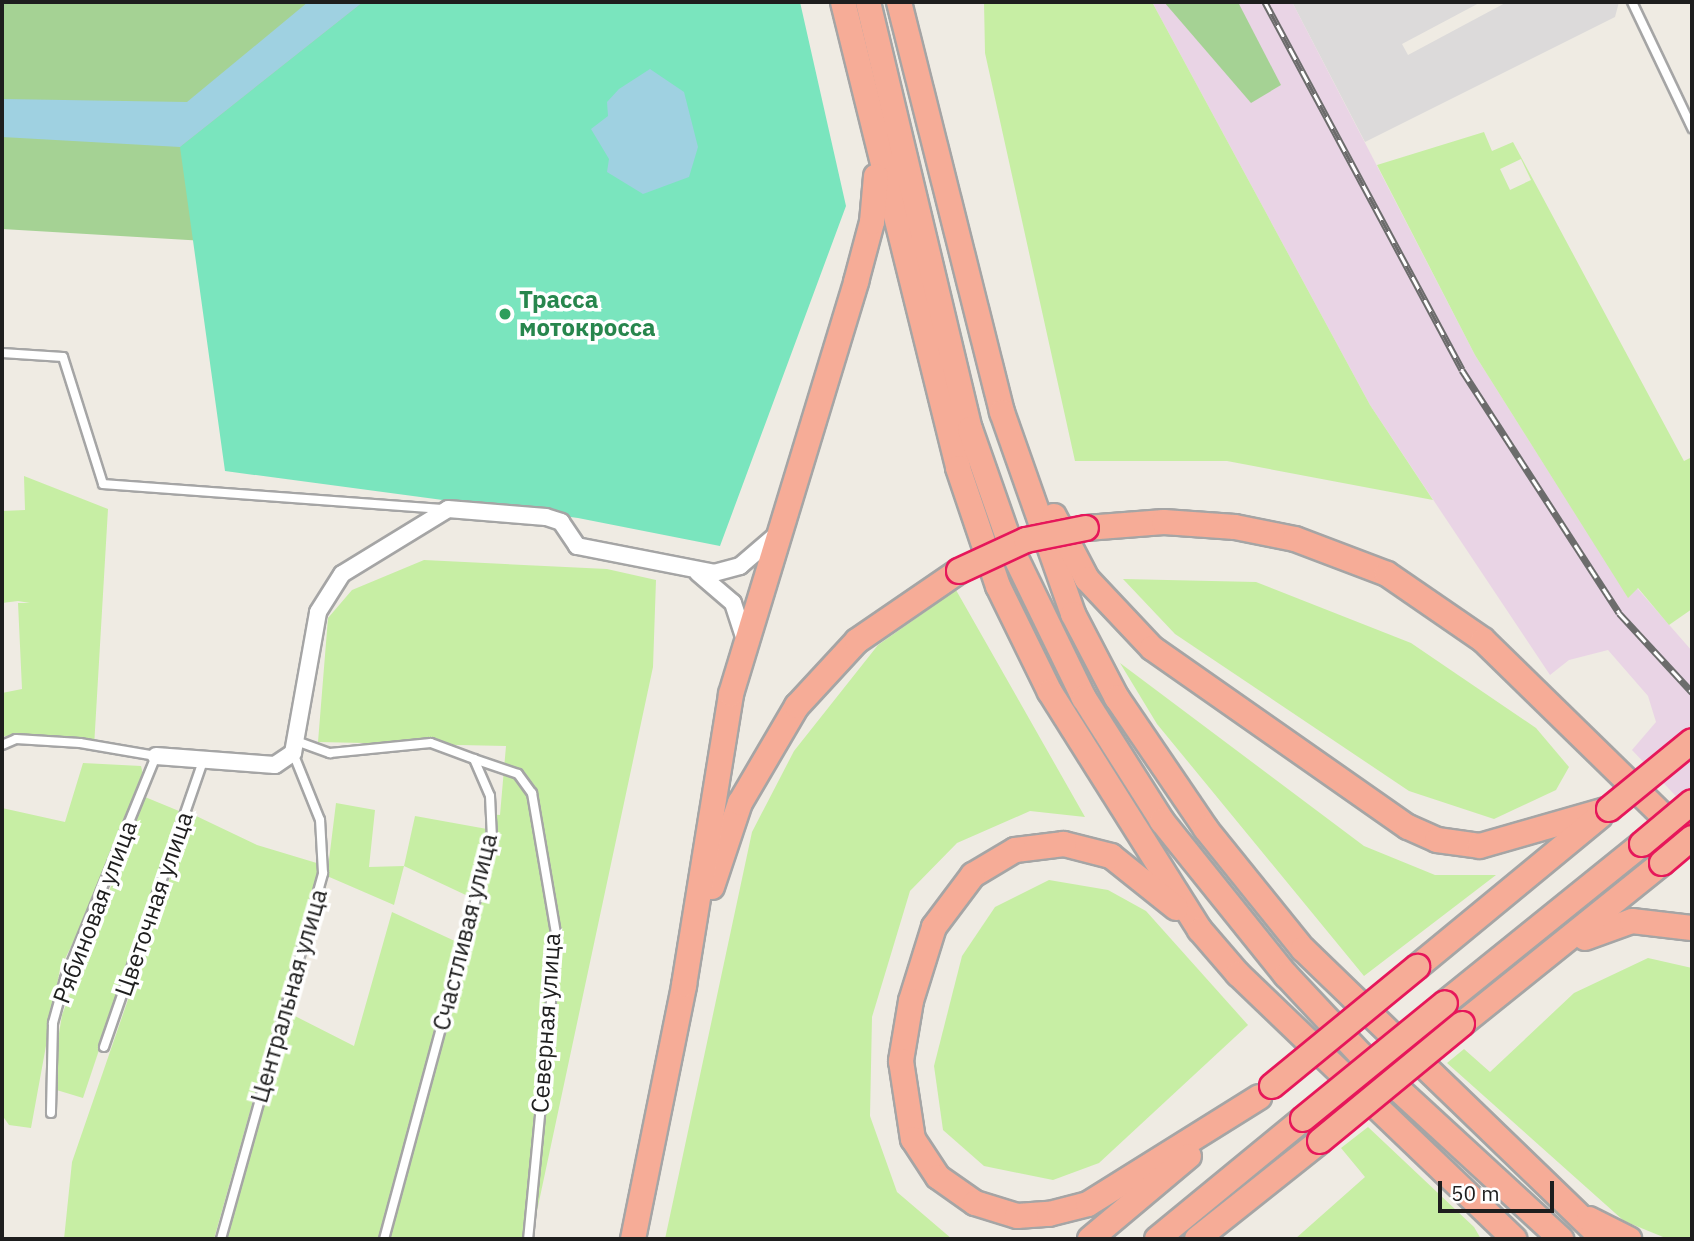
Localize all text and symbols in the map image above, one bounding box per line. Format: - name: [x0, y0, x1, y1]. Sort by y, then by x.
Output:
- place label: Трасса мотокросса: [519, 286, 656, 342]
- marker: Трасса мотокросса: [497, 306, 513, 322]
- street label: Цветочная улица: [109, 808, 199, 1000]
- street label: Рябиновая улица: [47, 817, 143, 1007]
- street label: Счастливая улица: [427, 830, 503, 1034]
- street label: Центральная улица: [245, 886, 333, 1106]
- street label: Северная улица: [525, 932, 567, 1114]
- scale bar: [1442, 1168, 1558, 1212]
- text: 50 m: [1451, 1179, 1500, 1207]

